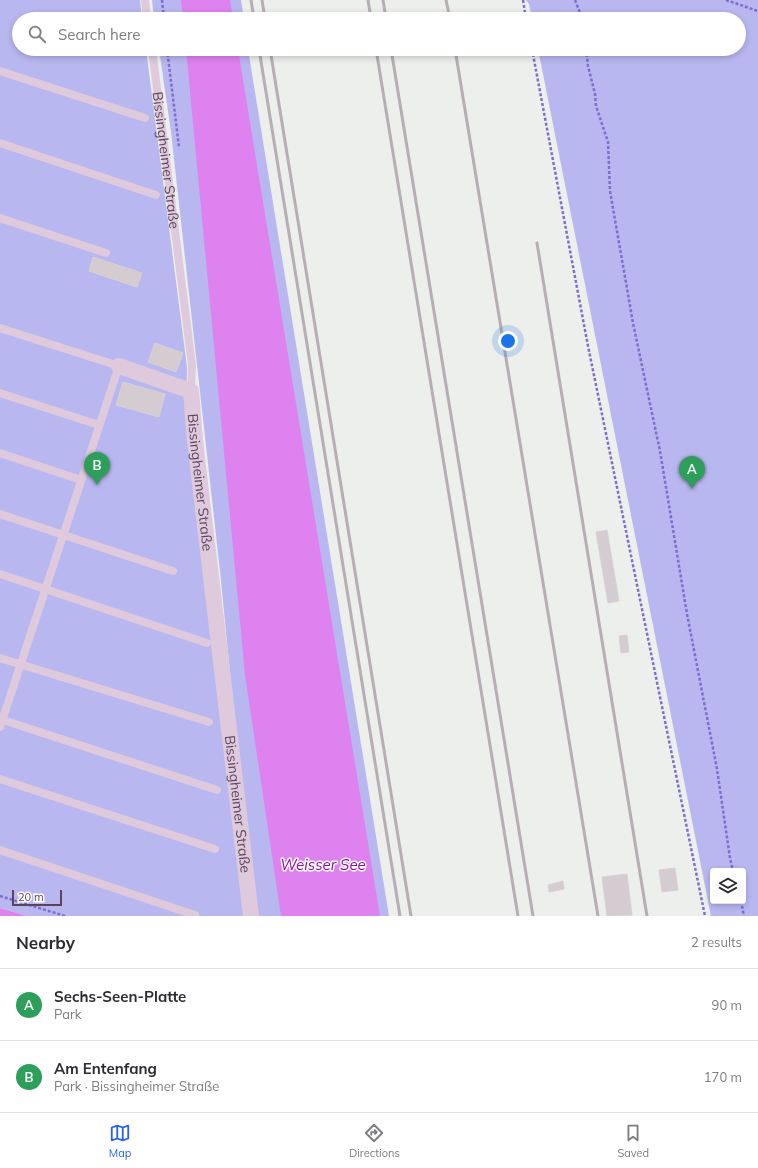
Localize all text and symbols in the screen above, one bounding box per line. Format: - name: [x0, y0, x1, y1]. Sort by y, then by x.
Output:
- search box: [12, 12, 746, 56]
- icon: search: [26, 23, 48, 45]
- text: Search here: [58, 25, 140, 44]
- street label: Bissingheimer Straße: [148, 90, 184, 230]
- your location: [498, 331, 518, 351]
- street label: Bissingheimer Straße: [184, 413, 217, 552]
- pin: B: [84, 452, 110, 485]
- pin: A: [679, 456, 705, 489]
- street label: Bissingheimer Straße: [221, 734, 255, 874]
- water label: Weisser See: [280, 855, 366, 874]
- map controls: [710, 868, 746, 904]
- button: layers: [710, 868, 746, 904]
- scale bar: [12, 888, 62, 907]
- text: 20 m: [18, 890, 44, 904]
- text: Nearby: [16, 932, 75, 953]
- text: 2 results: [691, 934, 742, 950]
- text: Sechs-Seen-Platte: [54, 987, 186, 1006]
- text: A: [24, 997, 34, 1013]
- text: 90 m: [712, 997, 742, 1013]
- text: Park: [54, 1006, 81, 1022]
- text: Am Entenfang: [54, 1059, 157, 1078]
- text: B: [25, 1069, 33, 1085]
- text: 170 m: [704, 1069, 742, 1085]
- text: Park · Bissingheimer Straße: [54, 1078, 219, 1094]
- tab: Map: [109, 1122, 131, 1160]
- tab: Directions: [349, 1122, 400, 1160]
- tab: Saved: [617, 1122, 649, 1160]

